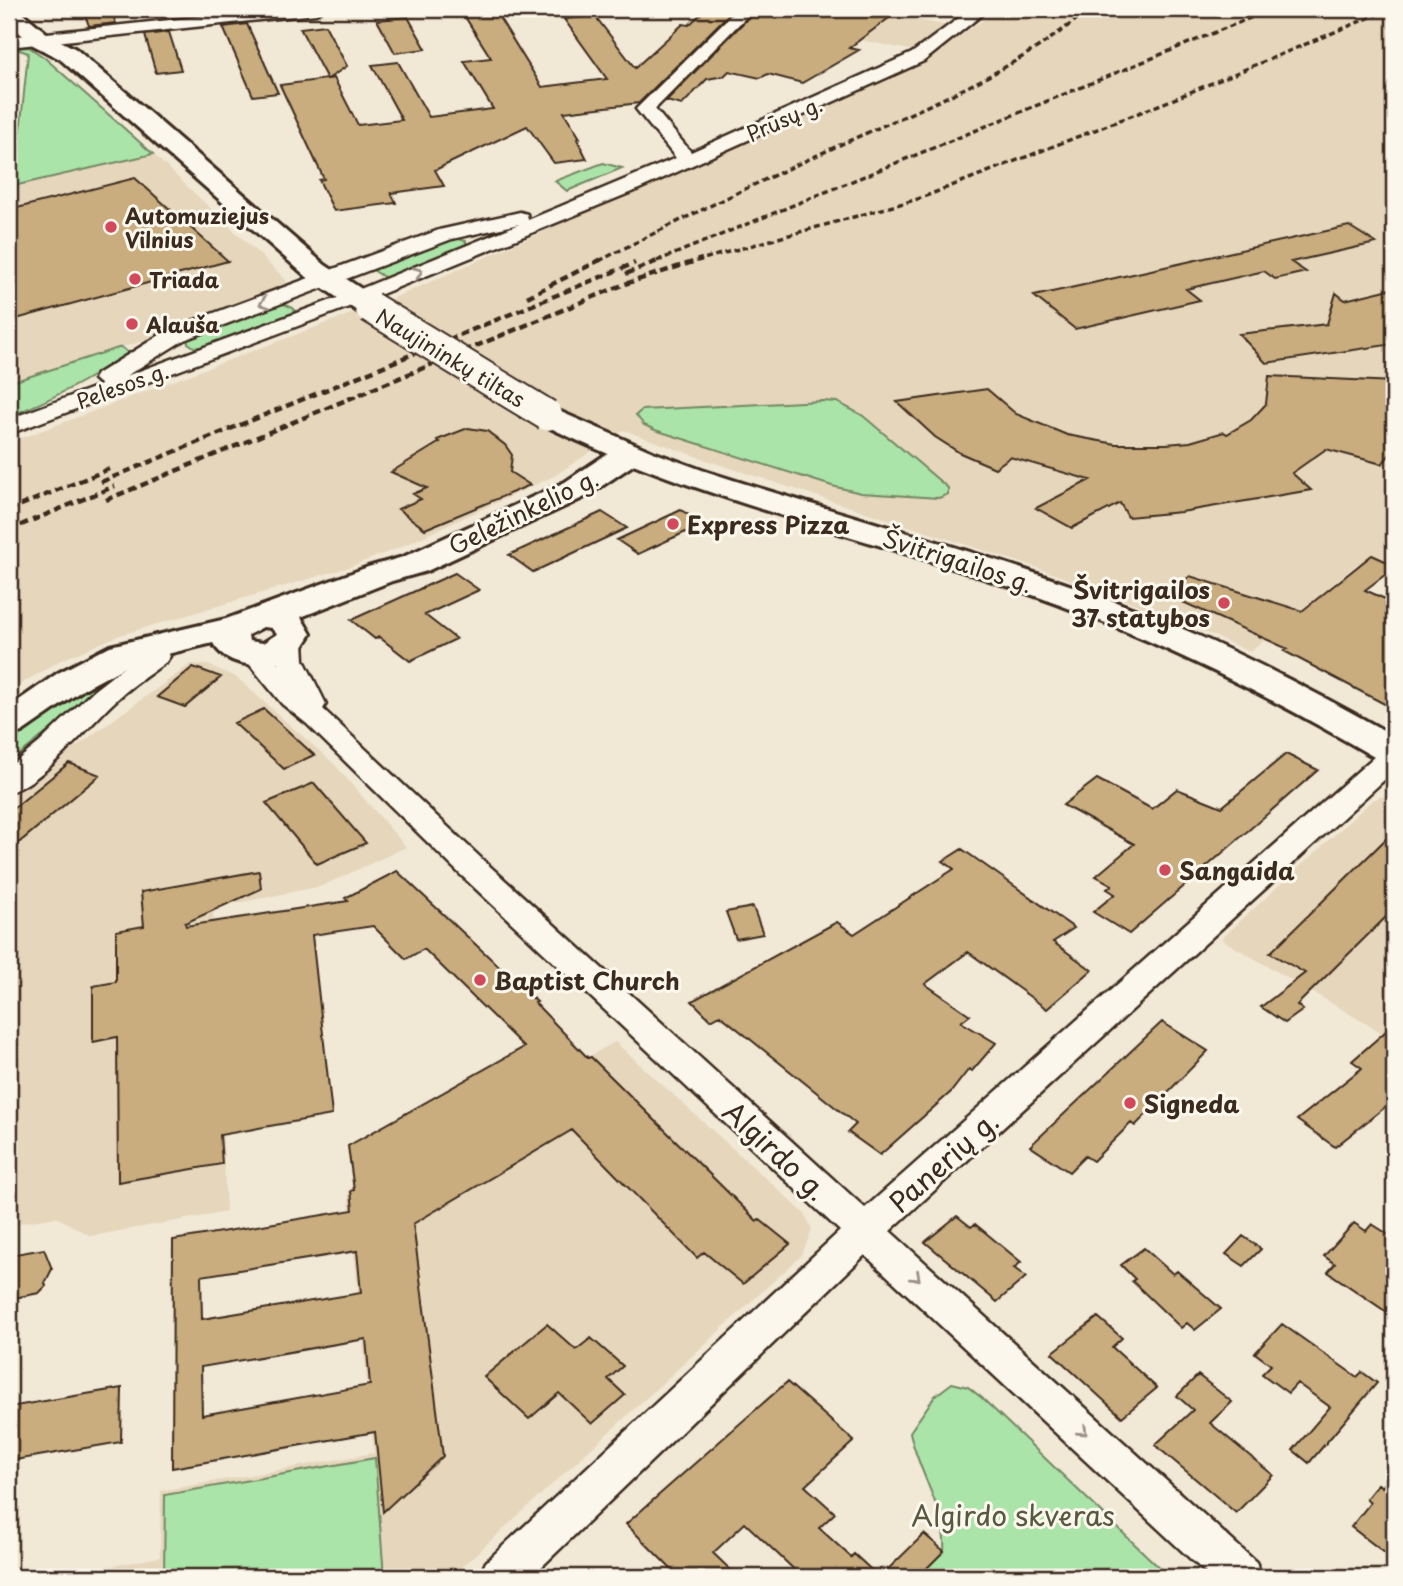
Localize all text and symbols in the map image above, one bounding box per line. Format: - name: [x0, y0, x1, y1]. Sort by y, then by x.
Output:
- street label: Prūsų g.: [741, 87, 827, 149]
- place label: Automuziejus Vilnius: [125, 199, 269, 255]
- marker: Automuziejus Vilnius: [103, 219, 119, 235]
- place label: Triada: [149, 263, 220, 295]
- one-way arrow: [412, 267, 424, 281]
- marker: Triada: [127, 271, 143, 287]
- one-way arrow: [258, 295, 270, 309]
- street label: Naujininkų tiltas: [370, 300, 532, 414]
- place label: Alauša: [145, 308, 220, 340]
- marker: Alauša: [124, 316, 140, 332]
- street label: Pelesos g.: [71, 354, 173, 416]
- street label: Geležinkelio g.: [442, 459, 604, 563]
- place label: Express Pizza: [687, 506, 850, 542]
- marker: Express Pizza: [665, 516, 681, 532]
- street label: Švitrigailos g.: [878, 519, 1038, 601]
- place label: Švitrigailos 37 statybos: [1071, 571, 1210, 635]
- marker: Švitrigailos 37 statybos: [1216, 595, 1232, 611]
- place label: Sangaida: [1179, 852, 1295, 888]
- marker: Sangaida: [1157, 862, 1173, 878]
- place label: Baptist Church: [494, 962, 680, 998]
- marker: Baptist Church: [472, 972, 488, 988]
- place label: Signeda: [1144, 1085, 1240, 1121]
- street label: Algirdo g.: [714, 1090, 838, 1210]
- marker: Signeda: [1122, 1095, 1138, 1111]
- street label: Panerių g.: [878, 1100, 1008, 1222]
- one-way arrow: [908, 1269, 921, 1281]
- one-way arrow: [1075, 1423, 1088, 1435]
- park label: Algirdo skveras: [911, 1493, 1115, 1536]

